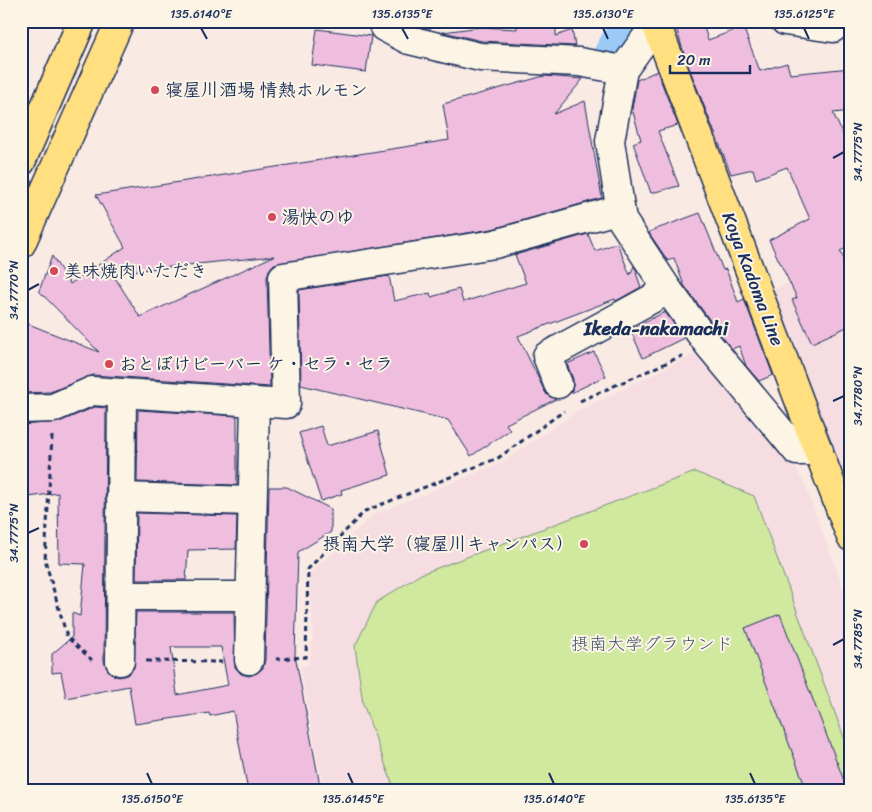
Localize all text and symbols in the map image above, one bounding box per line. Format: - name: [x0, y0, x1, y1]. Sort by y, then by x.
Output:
- text: 135.6140°E: [170, 3, 233, 25]
- text: 135.6135°E: [372, 3, 434, 25]
- text: 135.6130°E: [573, 3, 635, 25]
- text: 135.6125°E: [774, 3, 836, 25]
- scale bar: [670, 42, 750, 74]
- text: 20 m: [677, 47, 711, 73]
- place label: 寝屋川酒場 情熱ホルモン: [165, 74, 368, 106]
- marker: 寝屋川酒場 情熱ホルモン: [149, 84, 161, 96]
- text: 34.7775°N: [847, 122, 869, 182]
- place label: 湯快のゆ: [282, 201, 354, 233]
- street label: Koya Kadoma Line: [713, 207, 793, 351]
- marker: 湯快のゆ: [266, 211, 278, 223]
- place label: 美味焼肉いただき: [64, 255, 208, 287]
- text: 34.7770°N: [3, 260, 25, 320]
- marker: 美味焼肉いただき: [48, 265, 60, 277]
- district label: Ikeda-nakamachi: [583, 312, 729, 345]
- place label: おとぼけビーバー ケ・セラ・セラ: [119, 348, 393, 380]
- marker: おとぼけビーバー ケ・セラ・セラ: [103, 358, 115, 370]
- text: 34.7780°N: [847, 365, 869, 426]
- text: 34.7775°N: [3, 503, 25, 563]
- place label: 摂南大学（寝屋川キャンパス）: [323, 528, 574, 560]
- marker: 摂南大学（寝屋川キャンパス）: [578, 538, 590, 550]
- text: 34.7785°N: [847, 609, 869, 669]
- park label: 摂南大学グラウンド: [571, 628, 733, 660]
- text: 135.6150°E: [121, 788, 184, 810]
- text: 135.6145°E: [322, 788, 385, 810]
- text: 135.6140°E: [523, 788, 586, 810]
- text: 135.6135°E: [725, 788, 787, 810]

